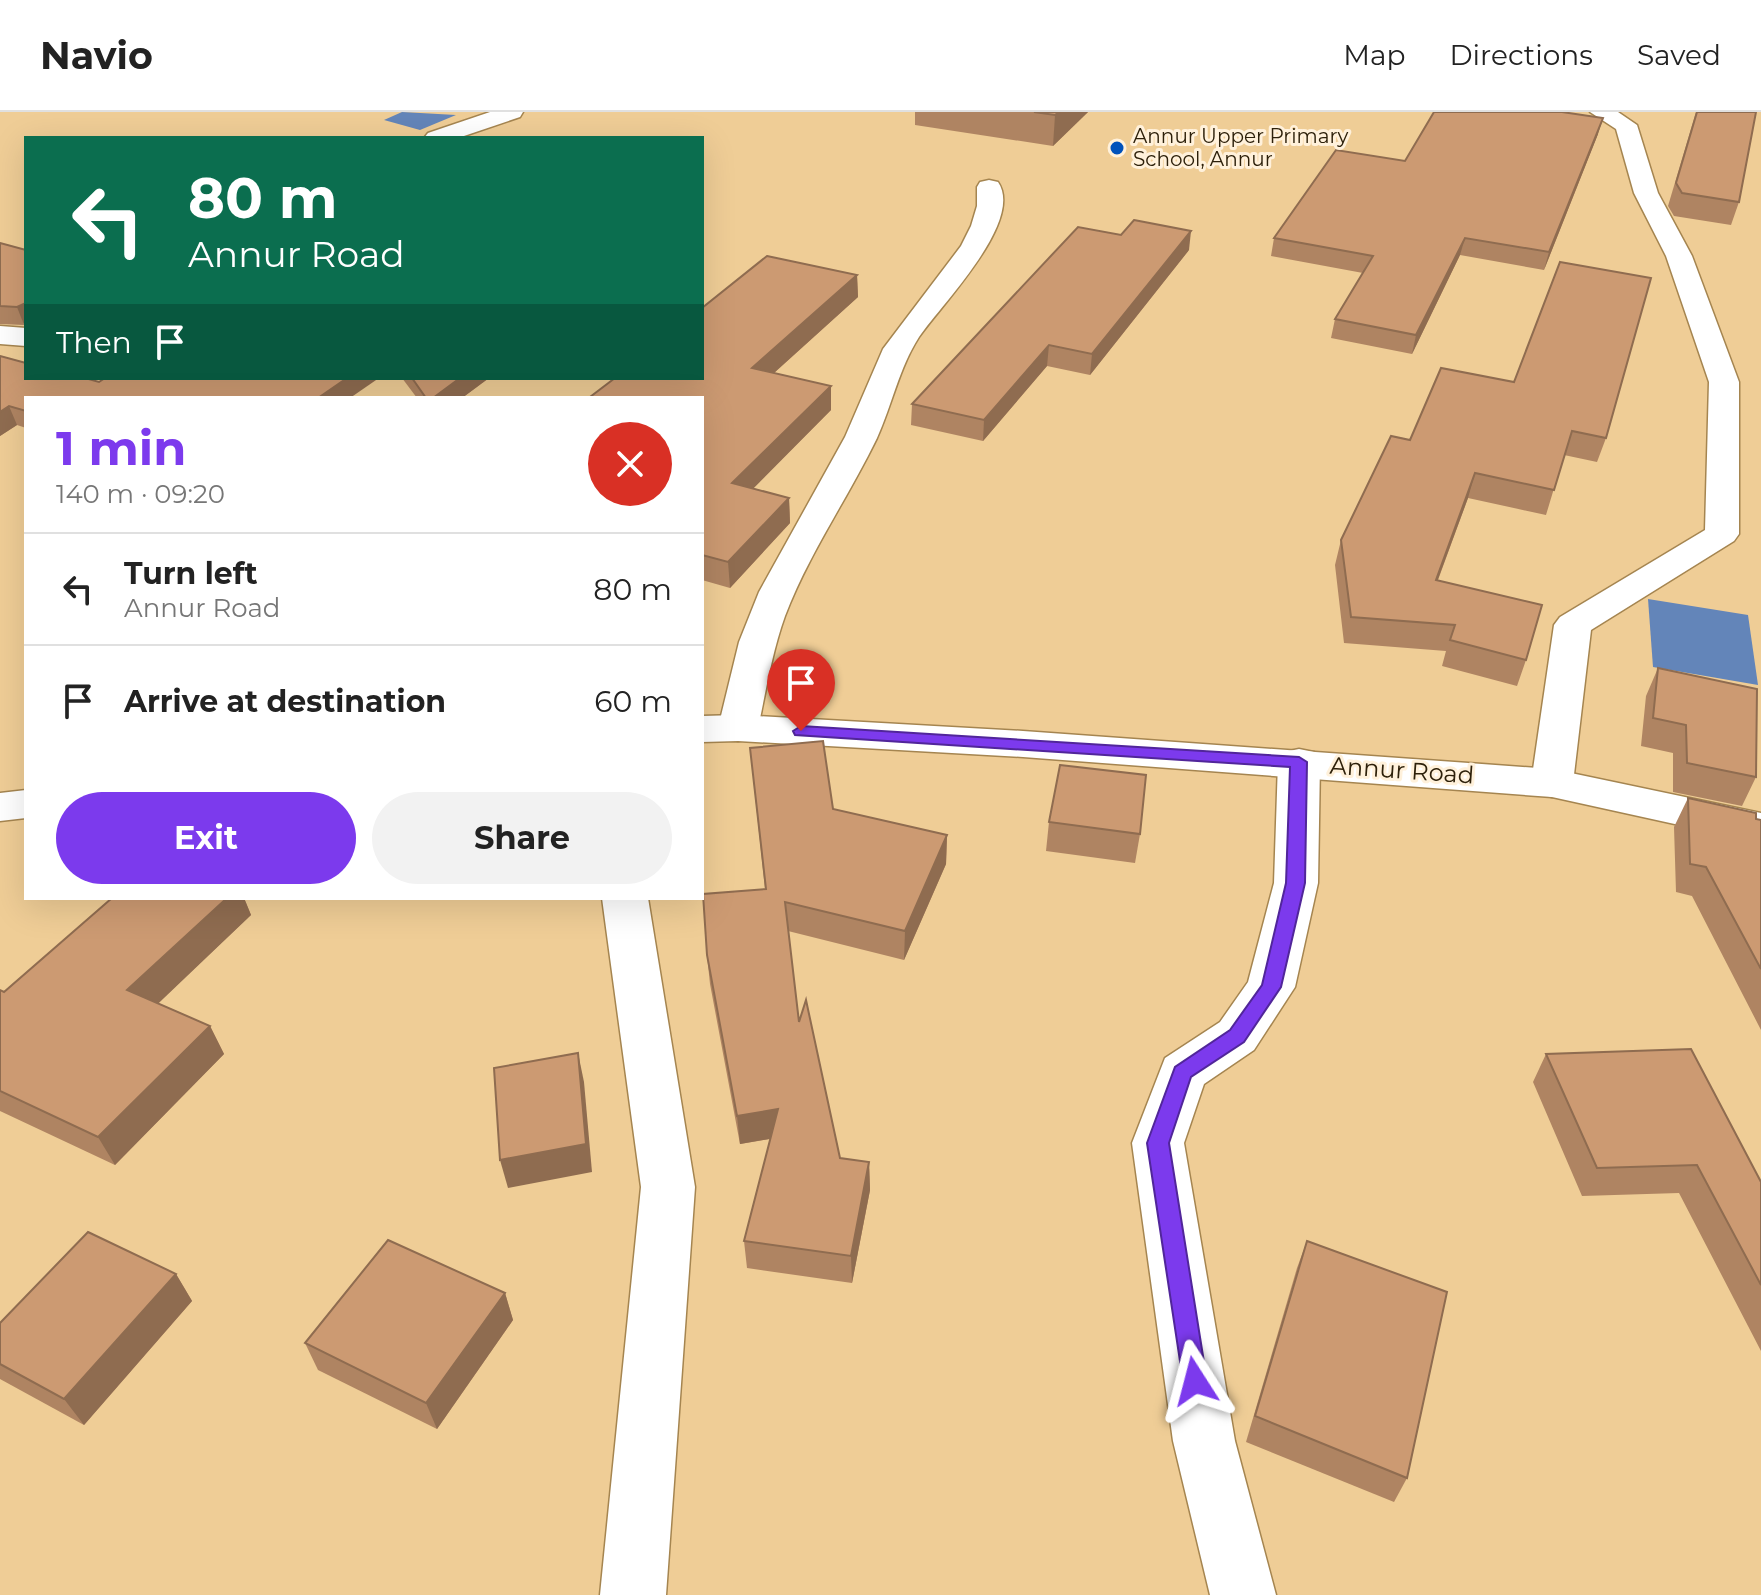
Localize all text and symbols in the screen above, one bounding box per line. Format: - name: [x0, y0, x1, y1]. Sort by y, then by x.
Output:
- text: Navio: [40, 32, 153, 79]
- text: Map: [1343, 38, 1405, 72]
- text: Directions: [1449, 38, 1593, 72]
- text: Saved: [1637, 38, 1721, 72]
- place label: Annur Upper Primary School, Annur: [1133, 124, 1348, 171]
- marker: Annur Upper Primary School, Annur: [1108, 139, 1126, 157]
- text: 80 m: [188, 164, 338, 232]
- icon: left: [56, 168, 160, 272]
- text: Annur Road: [188, 232, 405, 276]
- icon: arrive: [148, 320, 192, 364]
- text: Then: [56, 324, 132, 361]
- text: 1 min: [56, 419, 186, 477]
- button: close: [588, 422, 672, 506]
- text: 140 m · 09:20: [56, 478, 225, 510]
- text: Turn left: [124, 555, 257, 592]
- icon: left: [56, 567, 100, 611]
- text: 80 m: [593, 571, 672, 608]
- text: Annur Road: [124, 592, 280, 624]
- pin: [767, 649, 835, 731]
- icon: arrive: [779, 661, 823, 705]
- icon: arrive: [56, 679, 100, 723]
- text: Arrive at destination: [124, 683, 446, 720]
- text: 60 m: [594, 683, 672, 720]
- street label: Annur Road: [1329, 750, 1475, 790]
- button: Exit: [56, 792, 356, 884]
- button: Share: [372, 792, 672, 884]
- position arrow: [1153, 1339, 1237, 1423]

